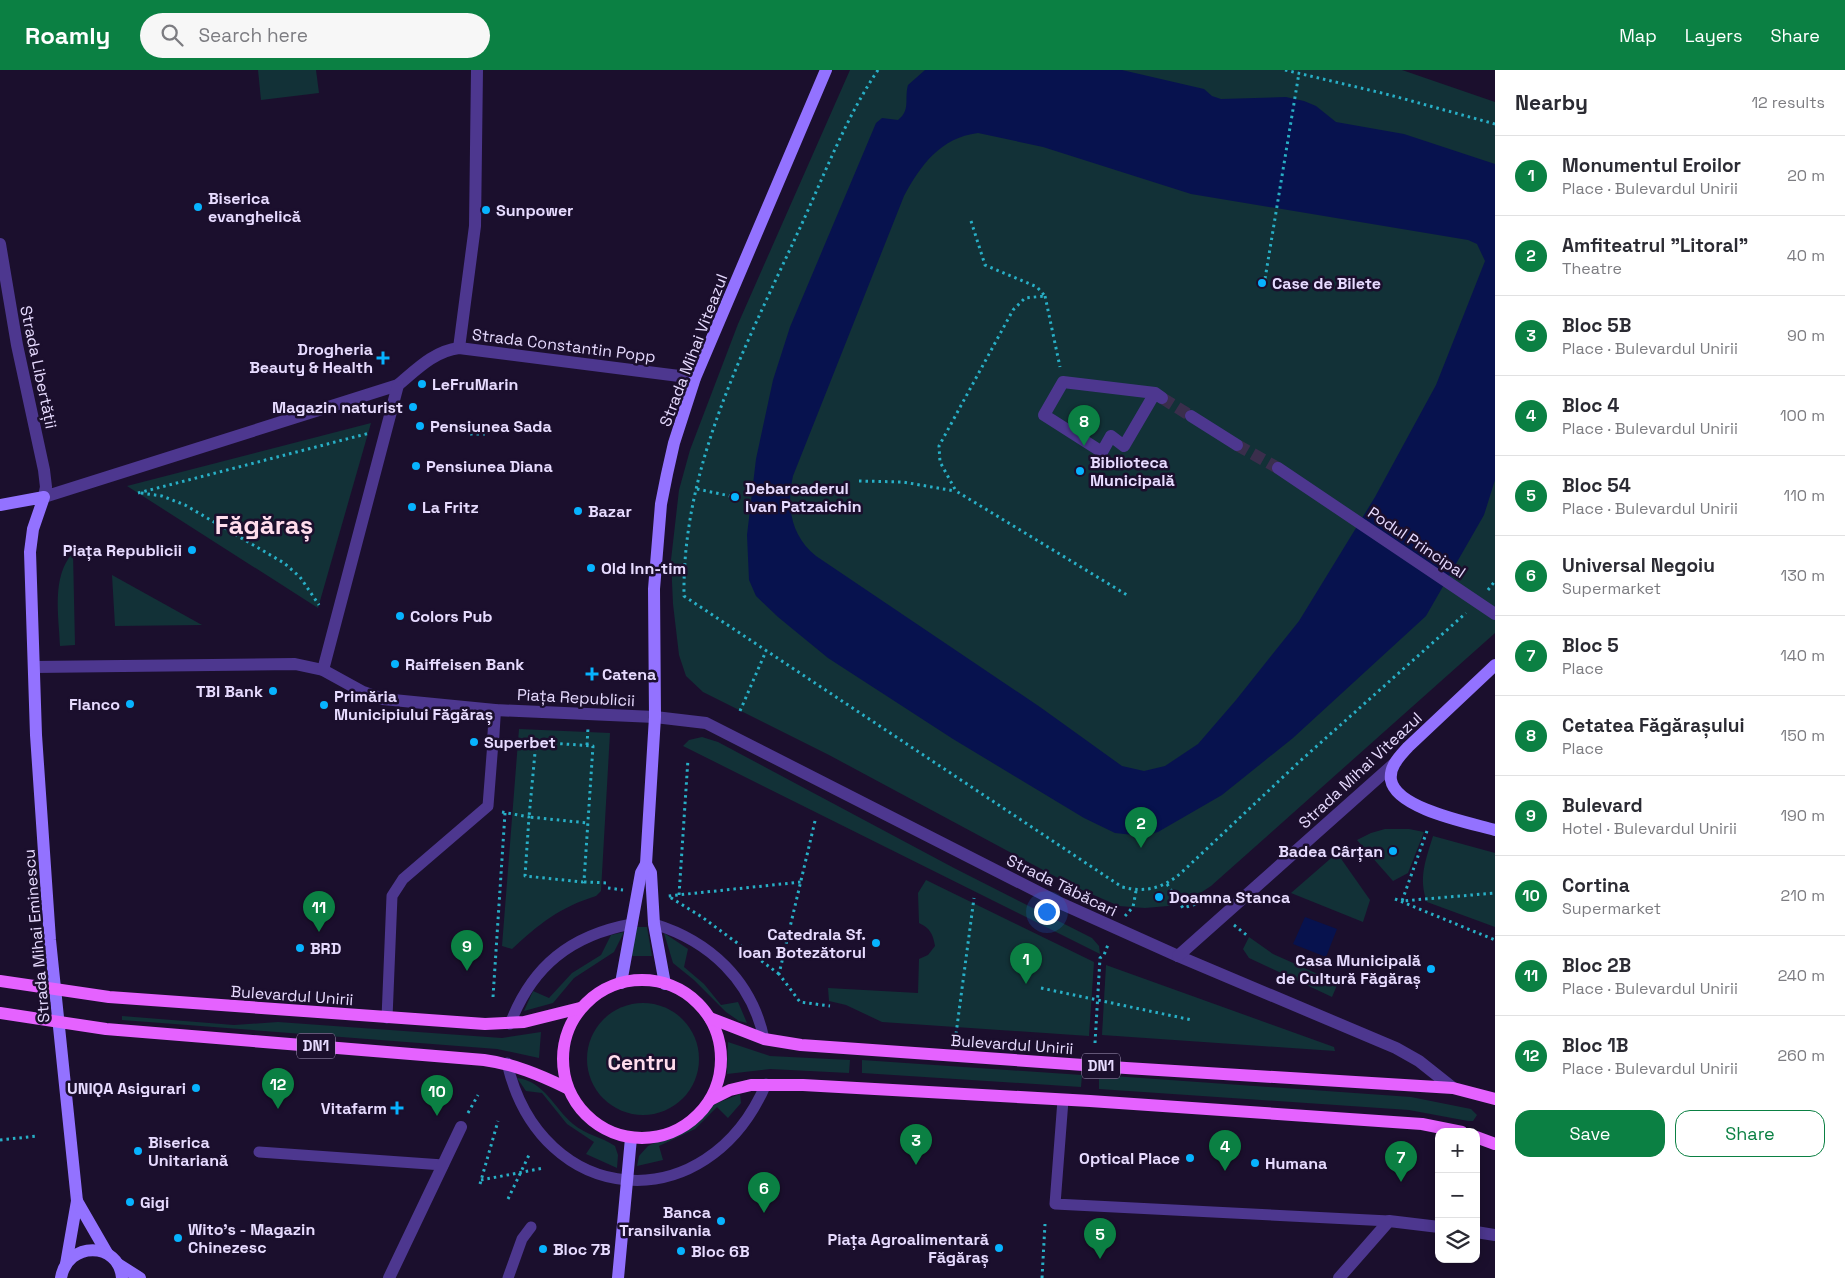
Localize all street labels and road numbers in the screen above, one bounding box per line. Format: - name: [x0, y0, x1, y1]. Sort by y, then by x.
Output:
- street label: Strada Mihai Viteazul: [655, 271, 732, 429]
- street label: Strada Libertății: [15, 304, 62, 431]
- street label: Strada Constantin Popp: [471, 324, 657, 367]
- street label: Podul Principal: [1364, 502, 1470, 583]
- street label: Piața Republicii: [516, 684, 635, 711]
- street label: Strada Mihai Viteazul: [1294, 708, 1427, 833]
- street label: Strada Mihai Eminescu: [18, 848, 55, 1024]
- street label: Strada Tăbăcari: [1003, 850, 1120, 921]
- street label: Bulevardul Unirii: [230, 981, 354, 1010]
- street label: Bulevardul Unirii: [950, 1030, 1074, 1059]
- road number: DN1: [297, 1034, 335, 1058]
- road number: DN1: [1082, 1054, 1120, 1078]

